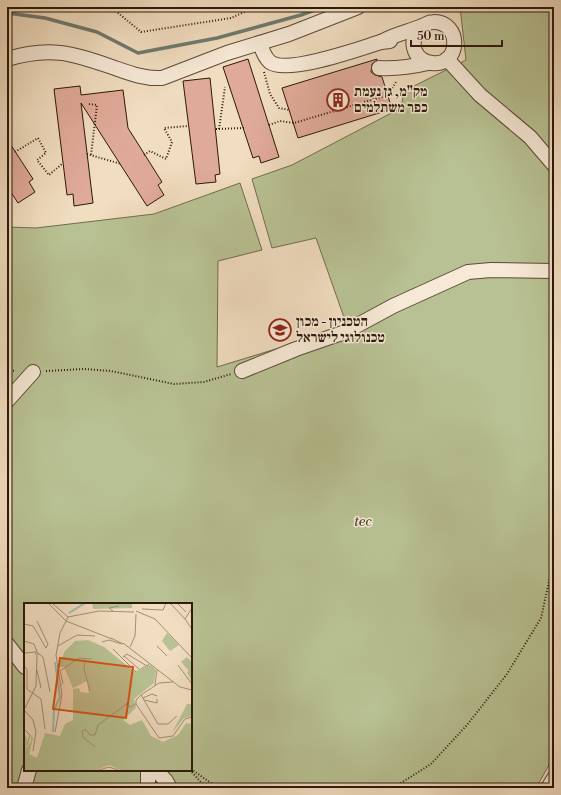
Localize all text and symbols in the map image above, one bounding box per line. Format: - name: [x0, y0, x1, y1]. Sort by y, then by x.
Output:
- scale bar: [411, 22, 502, 48]
- text: 50 m: [417, 29, 445, 44]
- place label: מק"מ, גן נעמת כפר משתלמים: [354, 83, 428, 117]
- building icon: מק"מ, גן נעמת כפר משתלמים: [325, 87, 351, 113]
- place label: הטכניון - מכון טכנולוגי לישראל: [296, 313, 385, 347]
- school or university icon: הטכניון - מכון טכנולוגי לישראל: [267, 317, 293, 343]
- park label: tec: [354, 513, 372, 531]
- inset map: [24, 603, 192, 771]

